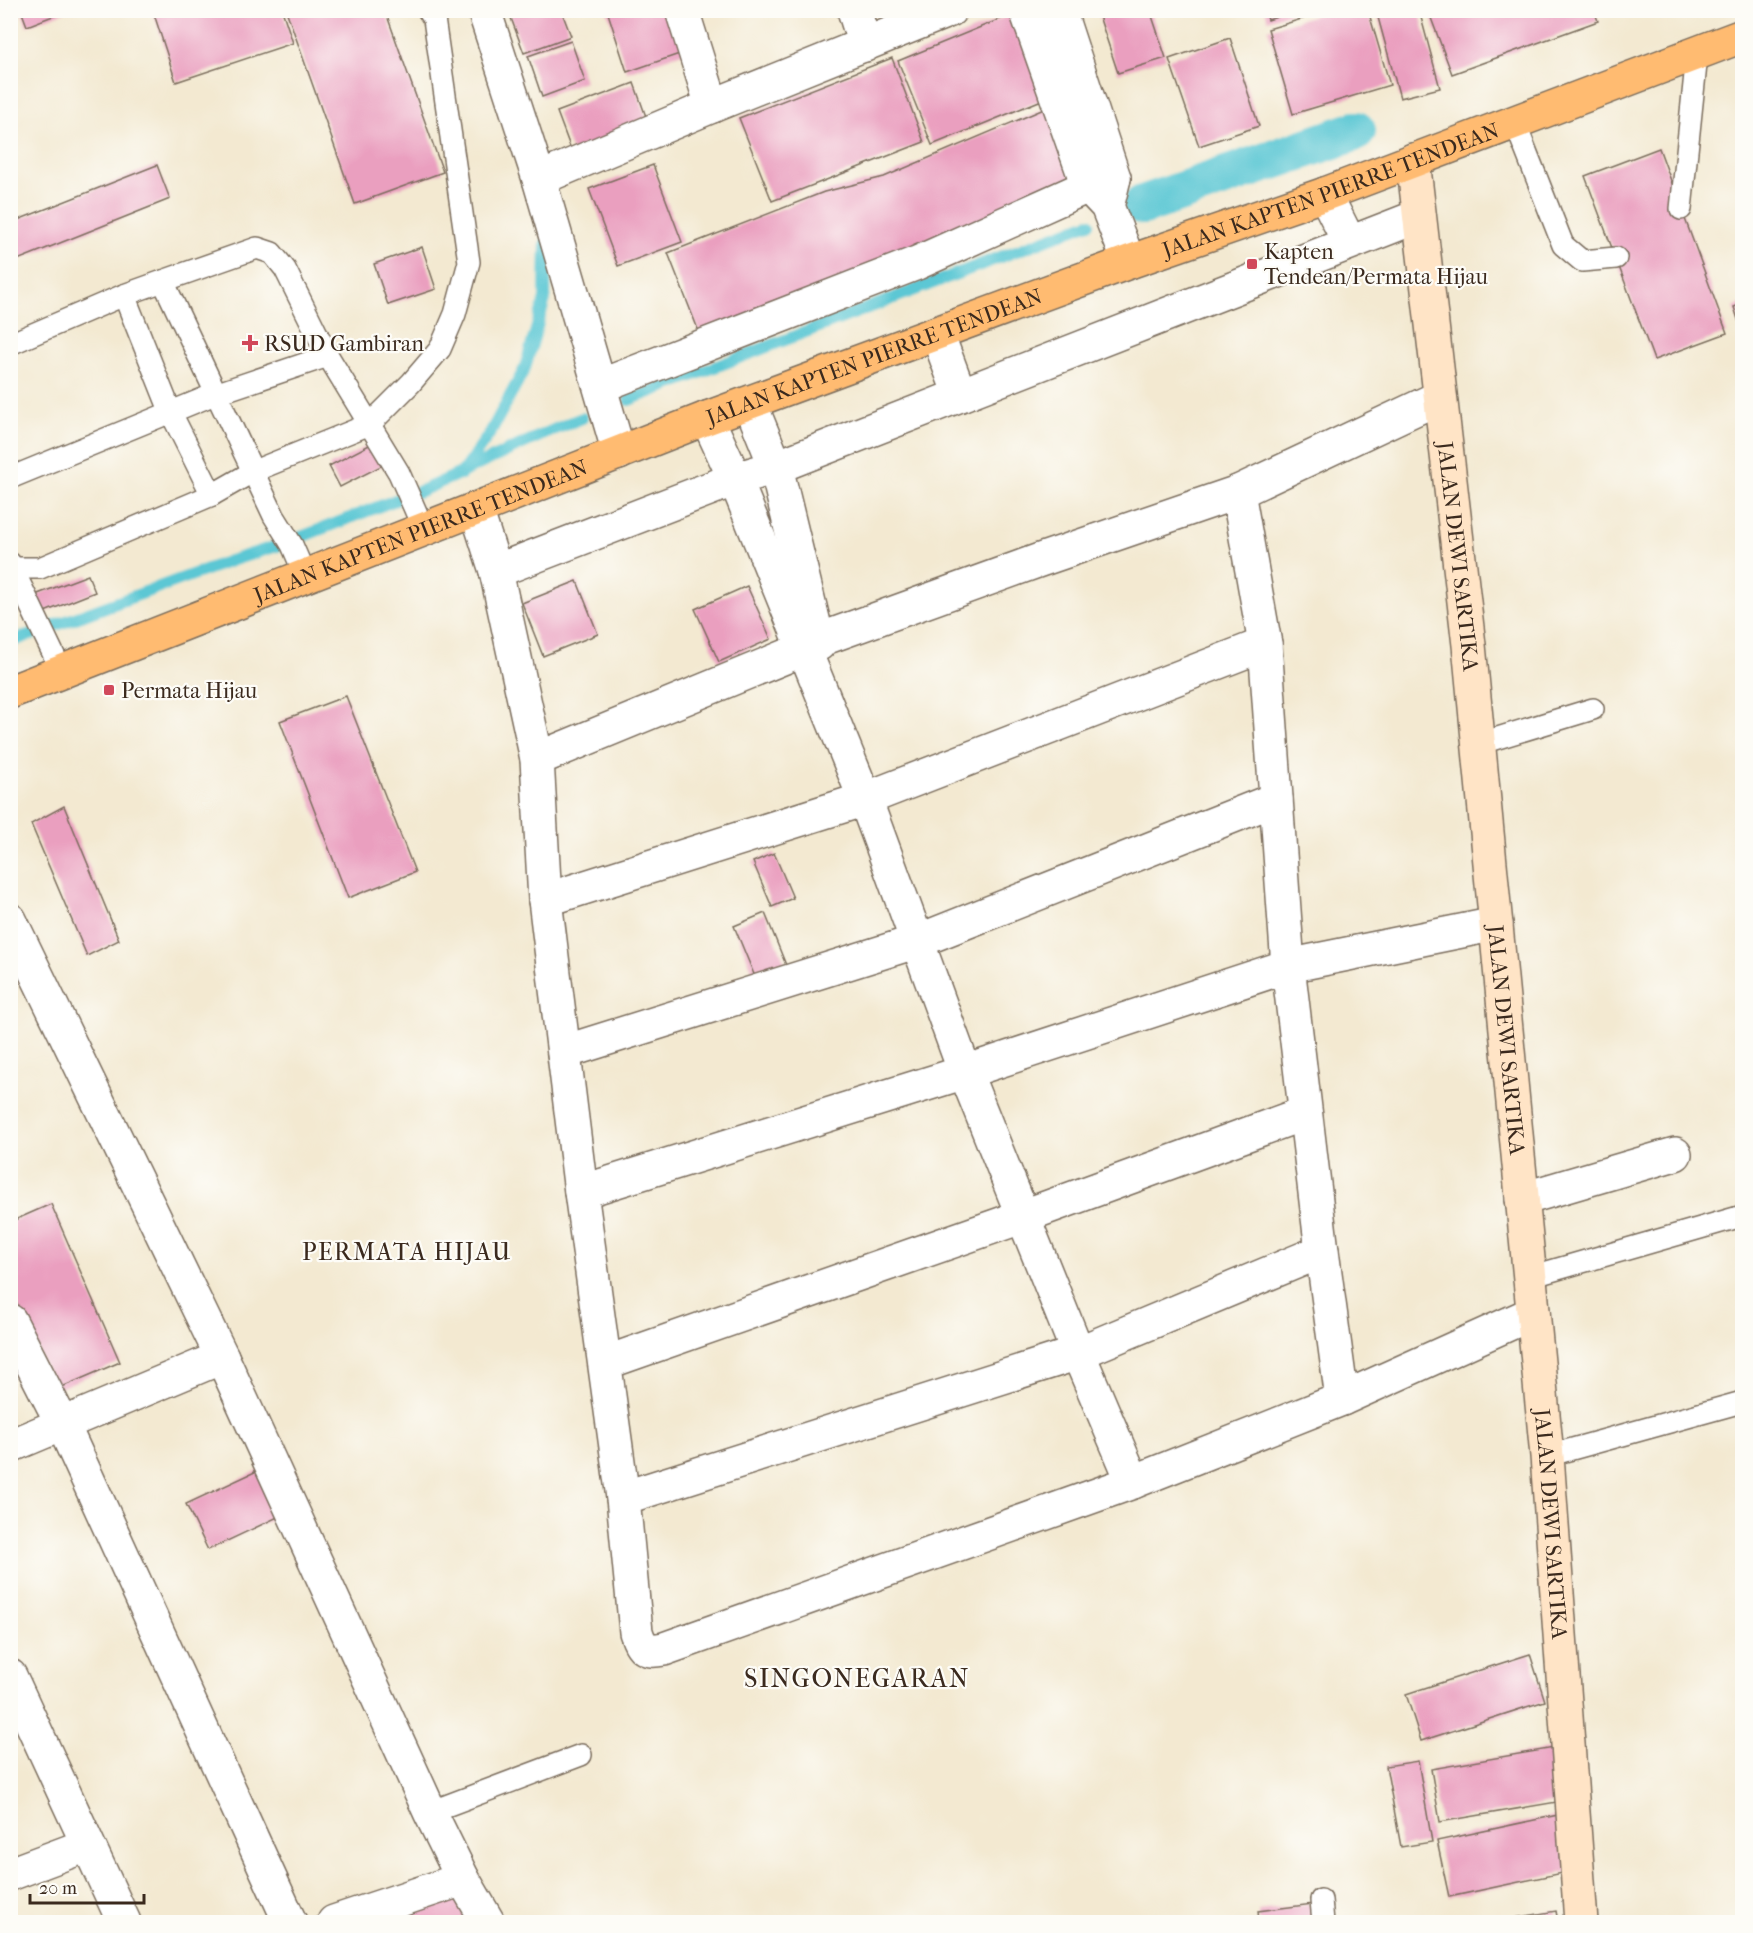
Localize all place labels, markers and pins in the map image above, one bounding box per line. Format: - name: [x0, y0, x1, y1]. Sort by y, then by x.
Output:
- place label: Kapten Tendean/Permata Hijau: [1264, 239, 1489, 290]
- marker: Kapten Tendean/Permata Hijau: [1245, 257, 1259, 271]
- place label: RSUD Gambiran: [264, 331, 424, 357]
- marker: RSUD Gambiran: [241, 334, 259, 352]
- place label: Permata Hijau: [121, 678, 258, 704]
- marker: Permata Hijau: [102, 683, 116, 697]

